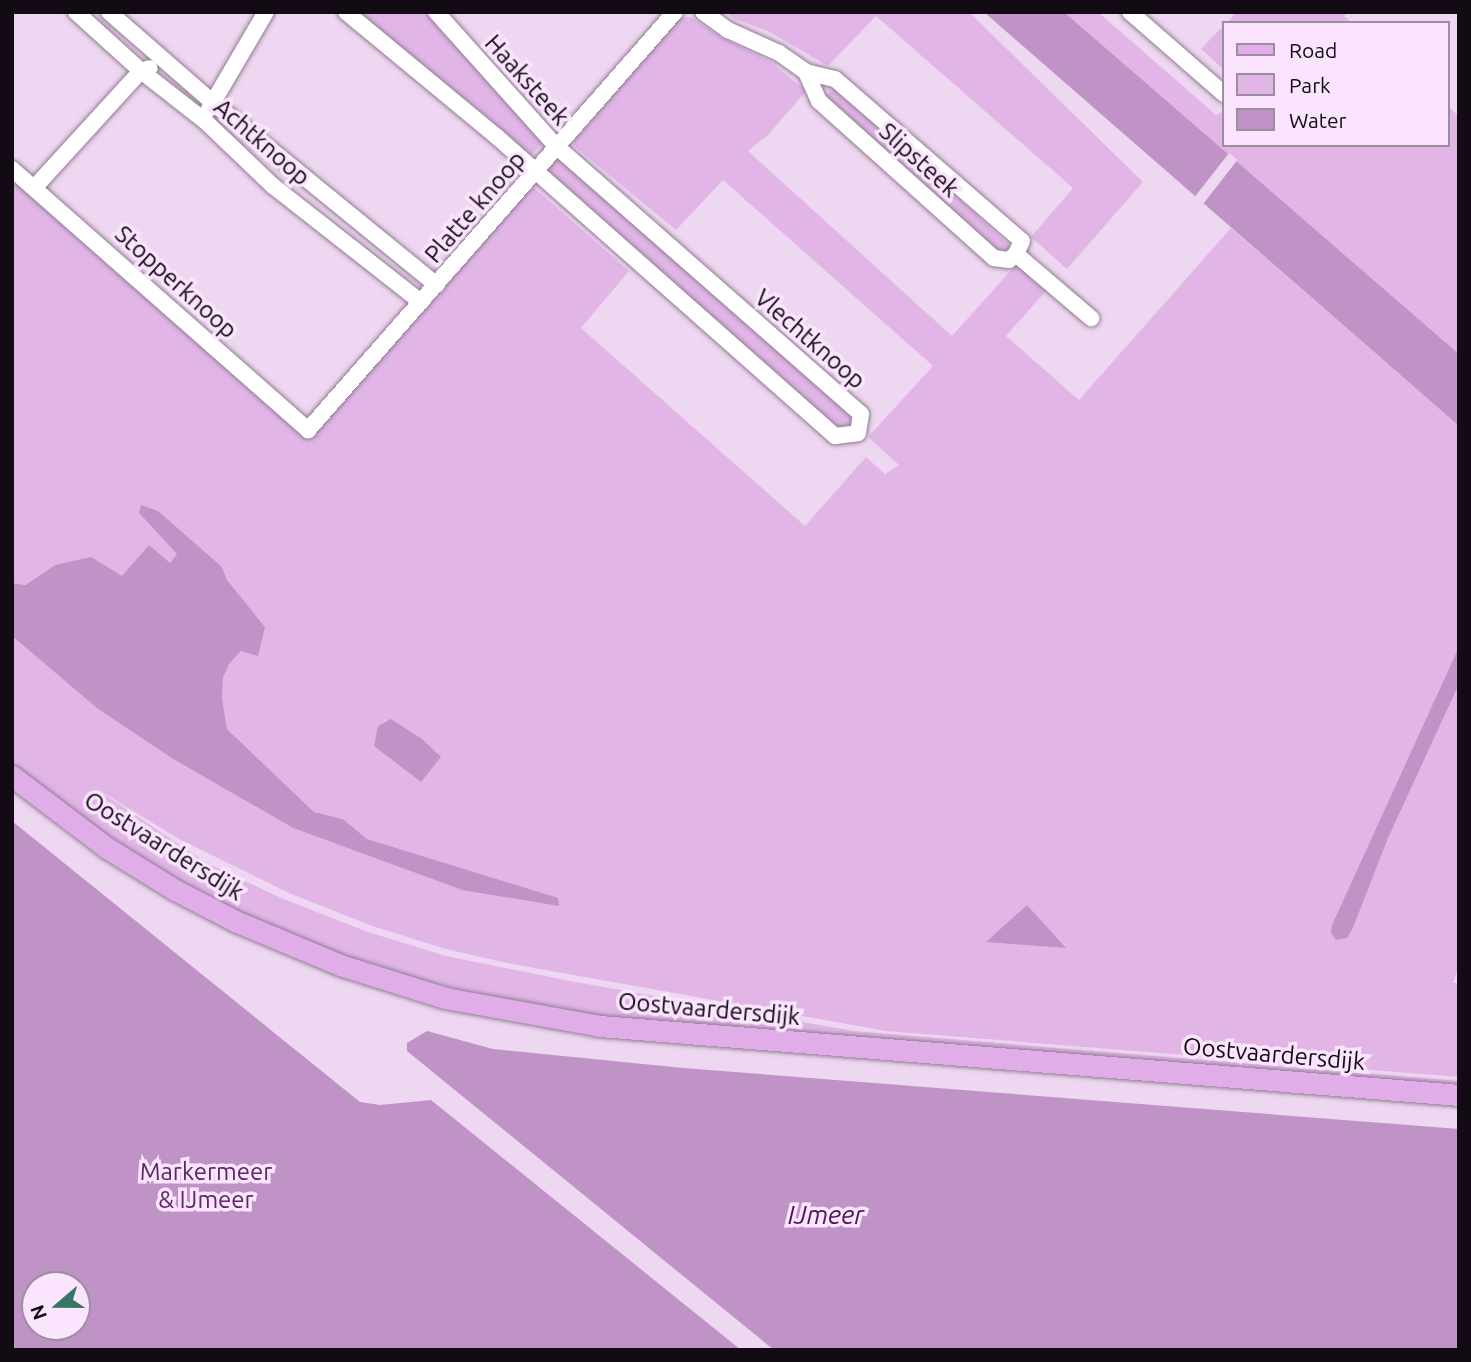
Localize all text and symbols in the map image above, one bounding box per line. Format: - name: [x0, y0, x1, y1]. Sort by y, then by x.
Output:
- legend: [1222, 21, 1450, 147]
- street label: Haaksteek: [479, 29, 575, 131]
- text: Road: [1289, 38, 1337, 62]
- text: Park: [1289, 73, 1331, 97]
- street label: Achtknoop: [208, 92, 316, 192]
- text: Water: [1289, 108, 1347, 132]
- street label: Slipsteek: [873, 117, 965, 203]
- street label: Platte knoop: [419, 145, 531, 269]
- street label: Stopperknoop: [109, 220, 243, 344]
- street label: Vlechtknoop: [749, 283, 871, 395]
- street label: Oostvaardersdijk: [79, 785, 249, 907]
- street label: Oostvaardersdijk: [617, 987, 801, 1031]
- street label: Oostvaardersdijk: [1182, 1032, 1366, 1076]
- park label: Markermeer & IJmeer: [140, 1158, 272, 1214]
- water label: IJmeer: [788, 1199, 864, 1231]
- north arrow: [21, 1271, 91, 1341]
- text: N: [25, 1302, 51, 1323]

